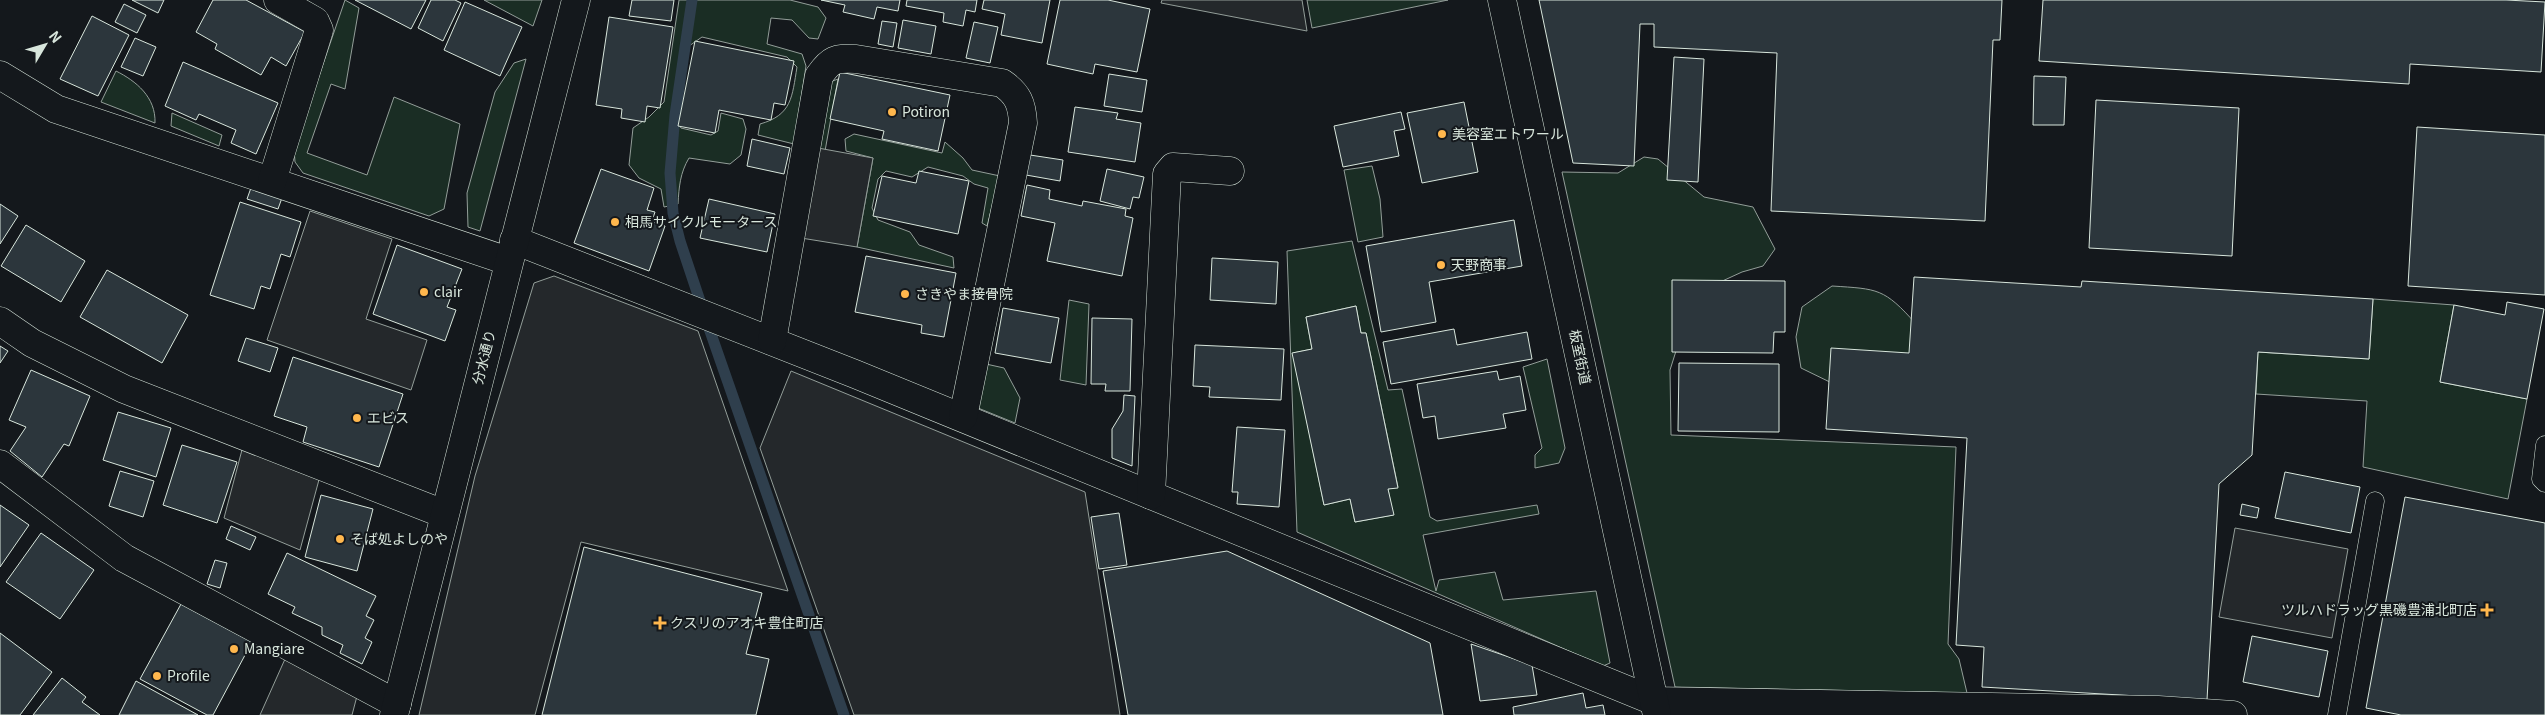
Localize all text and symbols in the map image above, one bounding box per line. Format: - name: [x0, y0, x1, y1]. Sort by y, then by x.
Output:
- north arrow: [20, 20, 70, 70]
- text: N: [45, 26, 67, 47]
- place label: Potiron: [902, 101, 950, 121]
- marker: Potiron: [886, 106, 898, 118]
- place label: 美容室エトワール: [1452, 123, 1564, 143]
- marker: 美容室エトワール: [1436, 128, 1448, 140]
- place label: 相馬サイクルモータース: [625, 211, 778, 231]
- marker: 相馬サイクルモータース: [609, 216, 621, 228]
- place label: 天野商事: [1451, 254, 1507, 274]
- marker: 天野商事: [1435, 259, 1447, 271]
- place label: clair: [434, 281, 463, 301]
- place label: さきやま接骨院: [915, 283, 1013, 303]
- marker: clair: [418, 286, 430, 298]
- marker: さきやま接骨院: [899, 288, 911, 300]
- street label: 分水通り: [467, 327, 500, 386]
- street label: 板室街道: [1565, 327, 1597, 386]
- place label: エビス: [367, 407, 409, 427]
- marker: エビス: [351, 412, 363, 424]
- place label: そば処よしのや: [350, 528, 448, 548]
- marker: そば処よしのや: [334, 533, 346, 545]
- place label: ツルハドラッグ黒磯豊浦北町店: [2281, 599, 2477, 619]
- marker: ツルハドラッグ黒磯豊浦北町店: [2481, 604, 2493, 616]
- place label: クスリのアオキ豊住町店: [670, 612, 824, 632]
- marker: クスリのアオキ豊住町店: [654, 617, 666, 629]
- place label: Mangiare: [244, 638, 305, 658]
- marker: Mangiare: [228, 643, 240, 655]
- place label: Profile: [167, 665, 210, 685]
- marker: Profile: [151, 670, 163, 682]

